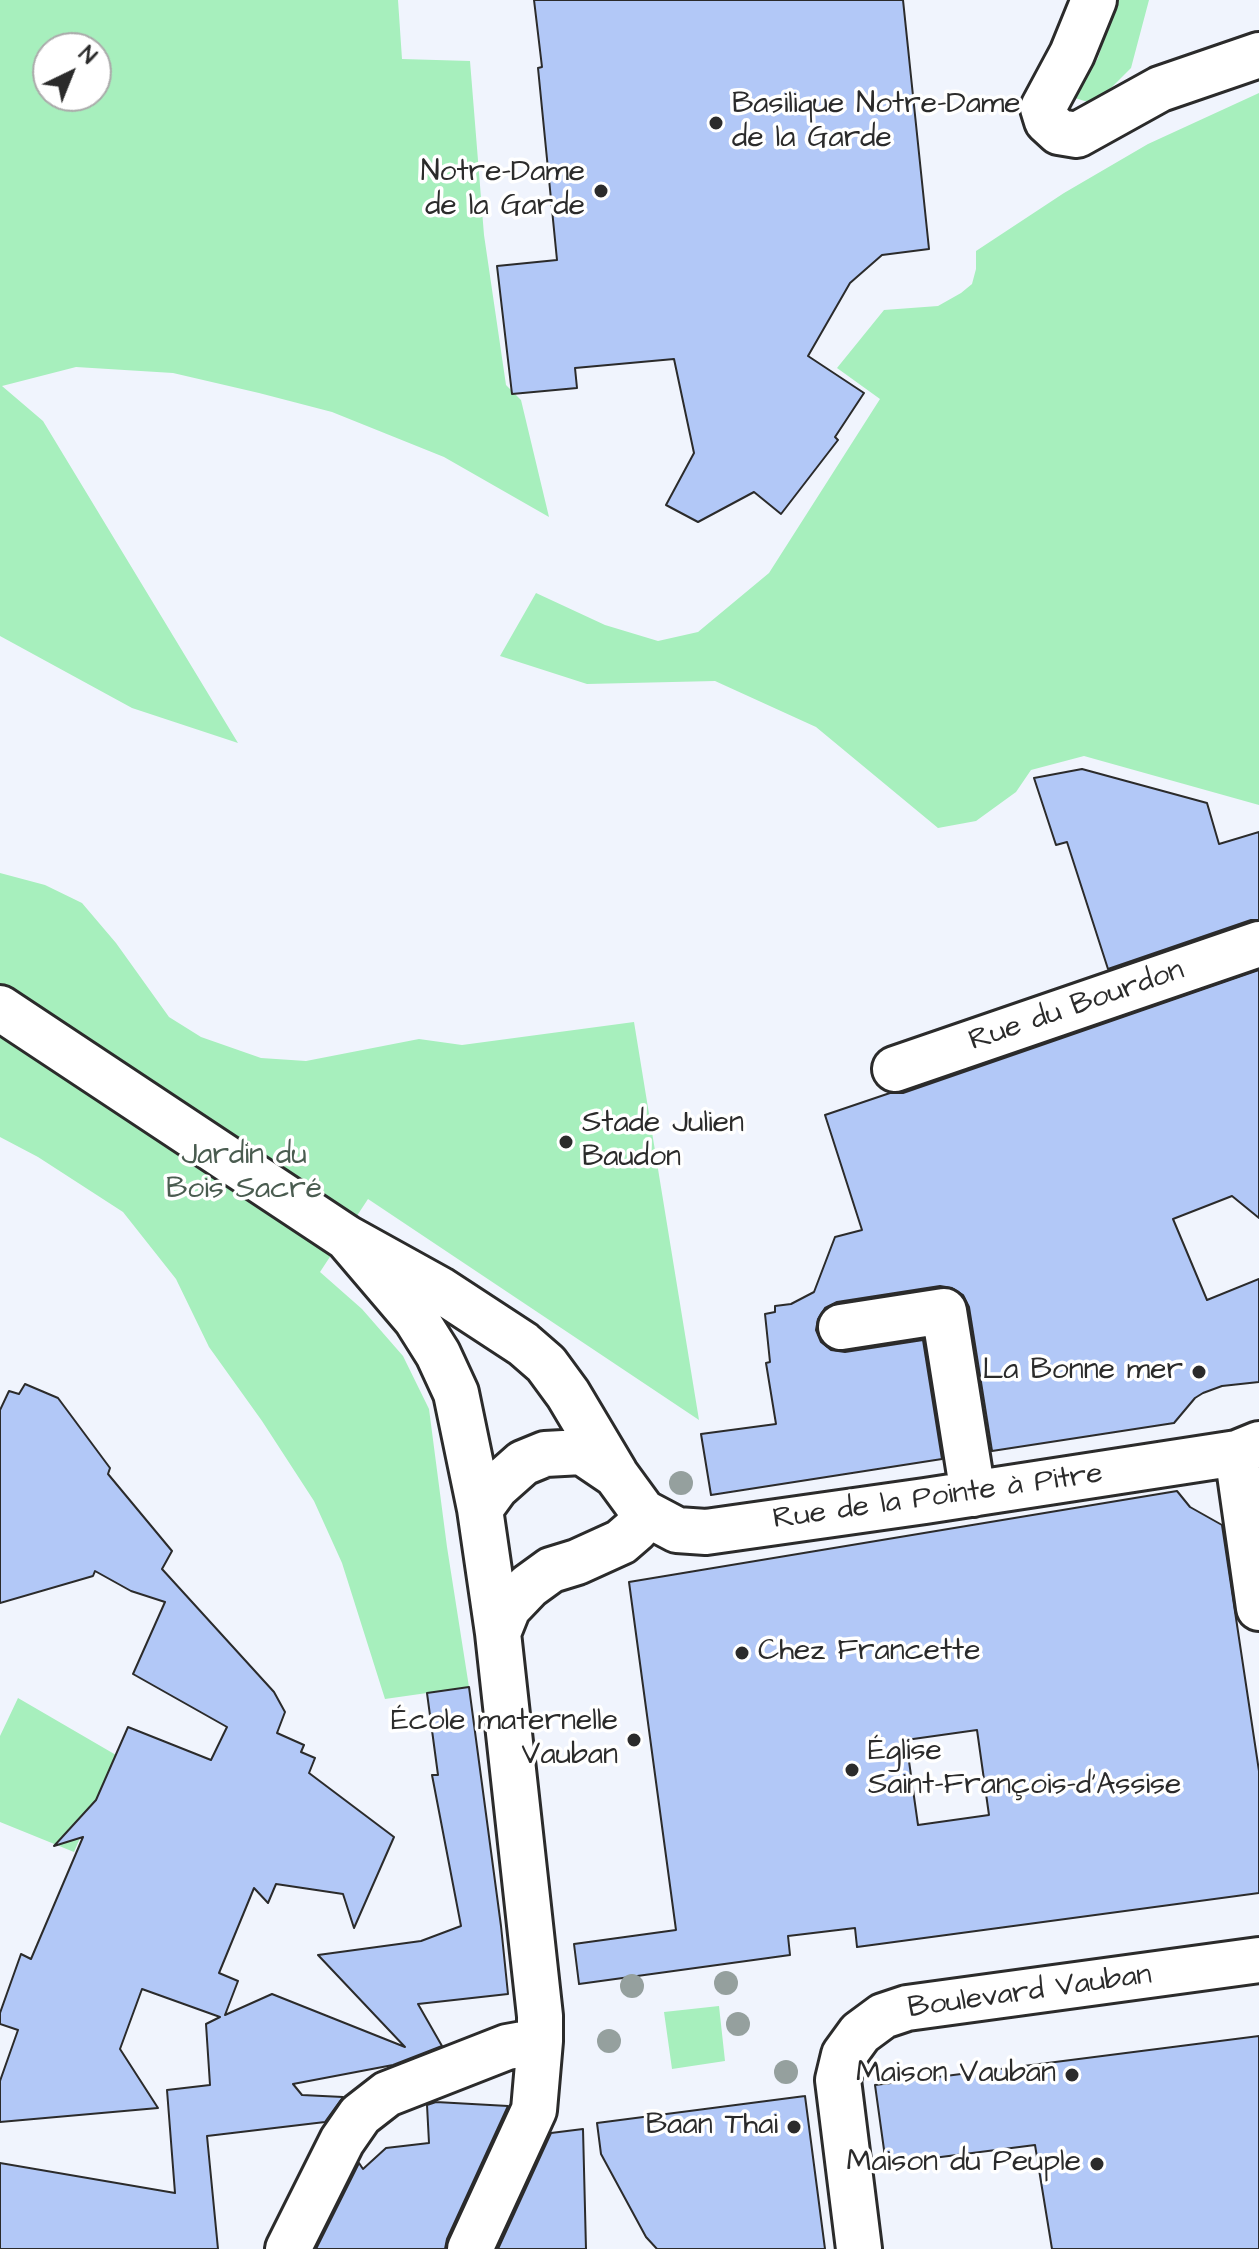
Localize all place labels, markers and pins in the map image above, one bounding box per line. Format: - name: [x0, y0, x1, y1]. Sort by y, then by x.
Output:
- place label: Basilique Notre-Dame de la Garde: [732, 88, 1021, 158]
- marker: Basilique Notre-Dame de la Garde: [707, 114, 725, 132]
- place label: Notre-Dame de la Garde: [421, 156, 585, 226]
- marker: Notre-Dame de la Garde: [592, 182, 610, 200]
- place label: Stade Julien Baudon: [582, 1107, 744, 1178]
- marker: Stade Julien Baudon: [557, 1133, 575, 1151]
- place label: La Bonne mer: [982, 1354, 1183, 1390]
- marker: La Bonne mer: [1190, 1363, 1208, 1381]
- place label: Chez Francette: [758, 1635, 980, 1671]
- marker: Chez Francette: [733, 1644, 751, 1662]
- place label: École maternelle Vauban: [391, 1705, 618, 1776]
- marker: École maternelle Vauban: [625, 1731, 643, 1749]
- place label: Église Saint-François-d'Assise: [868, 1735, 1181, 1806]
- marker: Église Saint-François-d'Assise: [843, 1761, 861, 1779]
- place label: Maison Vauban: [856, 2057, 1056, 2093]
- marker: Maison Vauban: [1063, 2066, 1081, 2084]
- place label: Baan Thai: [646, 2109, 778, 2145]
- marker: Baan Thai: [785, 2118, 803, 2136]
- place label: Maison du Peuple: [847, 2146, 1081, 2182]
- marker: Maison du Peuple: [1088, 2155, 1106, 2173]

